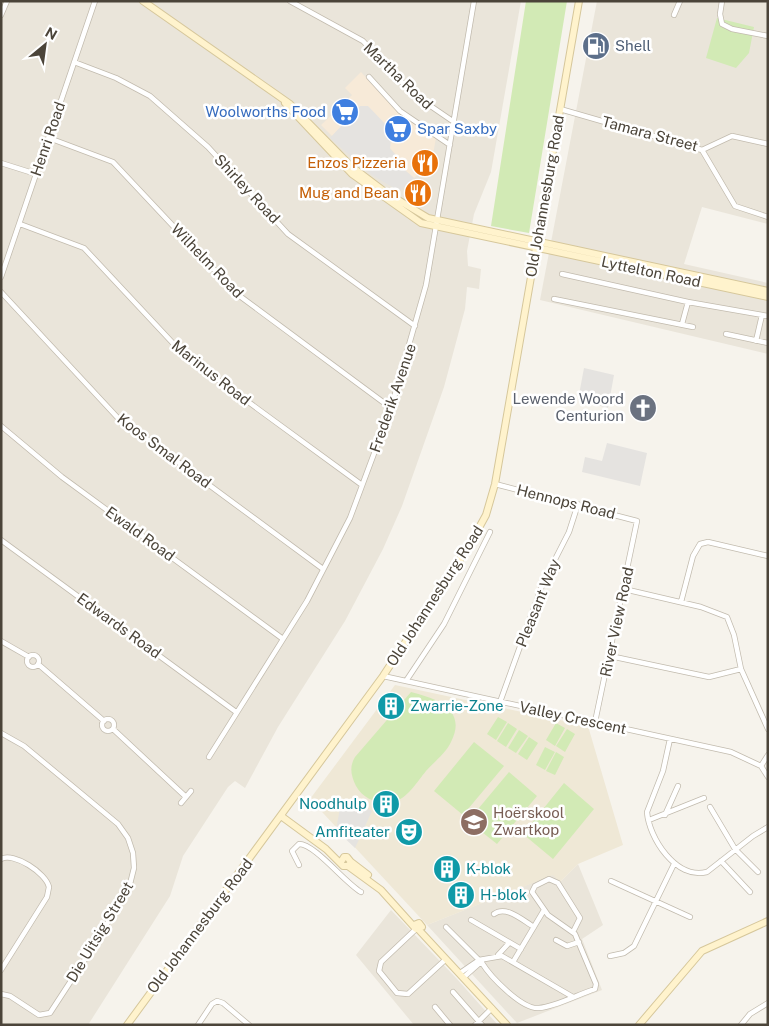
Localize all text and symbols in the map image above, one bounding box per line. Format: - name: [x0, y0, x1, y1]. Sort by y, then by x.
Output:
- north arrow: [20, 20, 70, 70]
- text: N: [43, 24, 60, 43]
- fuel station icon: Shell: [581, 31, 611, 61]
- place label: Shell: [615, 37, 651, 54]
- street label: Martha Road: [360, 39, 436, 113]
- supermarket icon: Woolworths Food: [330, 97, 360, 127]
- street label: Henri Road: [27, 100, 68, 178]
- place label: Woolworths Food: [205, 103, 326, 120]
- street label: Tamara Street: [600, 113, 700, 155]
- supermarket icon: Spar Saxby: [383, 114, 413, 144]
- street label: Old Johannesburg Road: [522, 114, 567, 278]
- place label: Spar Saxby: [417, 120, 497, 137]
- restaurant icon: Enzos Pizzeria: [410, 148, 440, 178]
- street label: Shirley Road: [211, 151, 284, 227]
- place label: Enzos Pizzeria: [307, 154, 406, 171]
- restaurant icon: Mug and Bean: [403, 178, 433, 208]
- place label: Mug and Bean: [299, 184, 399, 201]
- street label: Wilhelm Road: [168, 220, 247, 301]
- street label: Lyttelton Road: [600, 253, 702, 290]
- street label: Marinus Road: [169, 337, 254, 409]
- street label: Frederik Avenue: [366, 341, 419, 454]
- place label: Lewende Woord Centurion: [513, 390, 624, 424]
- church icon: Lewende Woord Centurion: [628, 393, 658, 423]
- street label: Koos Smal Road: [114, 410, 215, 491]
- street label: Hennops Road: [515, 481, 617, 522]
- street label: Ewald Road: [102, 503, 178, 564]
- street label: Old Johannesburg Road: [383, 522, 486, 669]
- street label: Pleasant Way: [512, 556, 563, 649]
- street label: River View Road: [597, 565, 636, 678]
- street label: Edwards Road: [74, 590, 164, 662]
- building icon: Zwarrie-Zone: [376, 691, 406, 721]
- place label: Zwarrie-Zone: [410, 697, 503, 714]
- street label: Valley Crescent: [518, 698, 628, 737]
- building icon: Noodhulp: [371, 789, 401, 819]
- place label: Noodhulp: [299, 795, 367, 812]
- place label: Hoërskool Zwartkop: [493, 804, 564, 838]
- school or university icon: Hoërskool Zwartkop: [459, 807, 489, 837]
- theatre icon: Amfiteater: [394, 817, 424, 847]
- place label: Amfiteater: [315, 823, 390, 840]
- building icon: K-blok: [432, 854, 462, 884]
- street label: Old Johannesburg Road: [143, 855, 256, 996]
- place label: K-blok: [466, 860, 511, 877]
- street label: Die Uitsig Street: [63, 878, 136, 985]
- building icon: H-blok: [446, 880, 476, 910]
- place label: H-blok: [480, 886, 527, 903]

